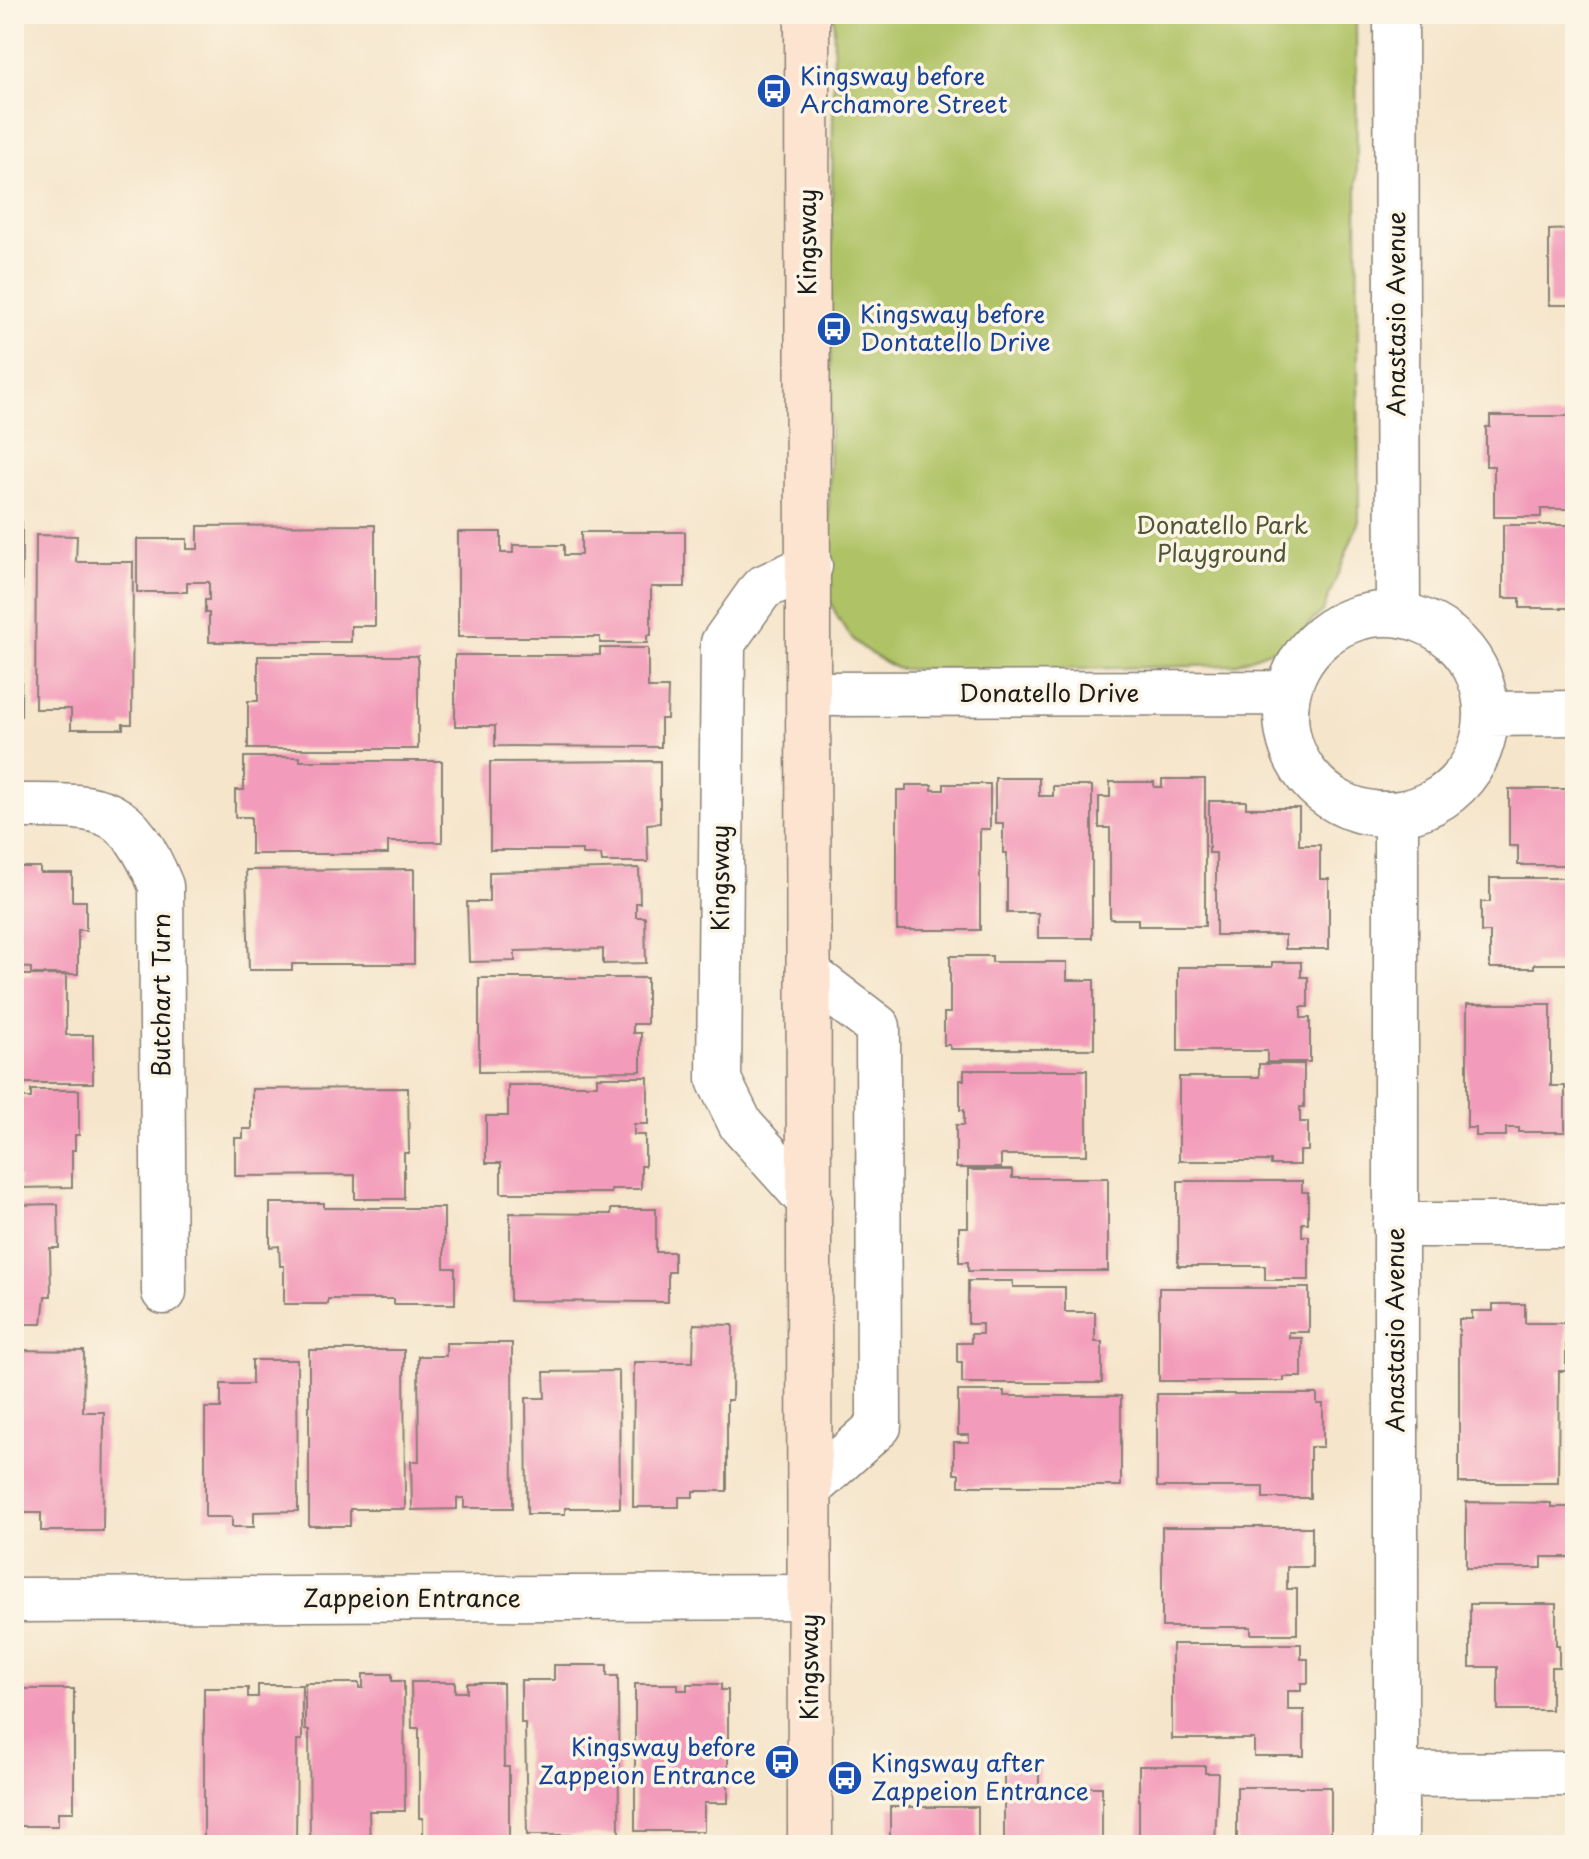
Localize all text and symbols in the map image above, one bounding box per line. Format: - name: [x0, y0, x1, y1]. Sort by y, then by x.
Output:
- place label: Kingsway before Archamore Street: [800, 57, 1008, 121]
- bus stop icon: Kingsway before Archamore Street: [755, 72, 793, 110]
- street label: Kingsway: [788, 189, 824, 295]
- street label: Anastasio Avenue: [1377, 211, 1413, 417]
- place label: Kingsway before Dontatello Drive: [860, 295, 1050, 359]
- bus stop icon: Kingsway before Dontatello Drive: [815, 310, 853, 348]
- park label: Donatello Park Playground: [1136, 506, 1308, 570]
- street label: Donatello Drive: [959, 674, 1139, 710]
- street label: Kingsway: [701, 825, 737, 931]
- street label: Butchart Turn: [142, 913, 178, 1077]
- street label: Anastasio Avenue: [1376, 1227, 1412, 1433]
- street label: Zappeion Entrance: [303, 1579, 521, 1615]
- street label: Kingsway: [790, 1614, 826, 1720]
- place label: Kingsway before Zappeion Entrance: [538, 1728, 756, 1792]
- bus stop icon: Kingsway before Zappeion Entrance: [763, 1743, 801, 1781]
- place label: Kingsway after Zappeion Entrance: [871, 1744, 1089, 1808]
- bus stop icon: Kingsway after Zappeion Entrance: [826, 1759, 864, 1797]

